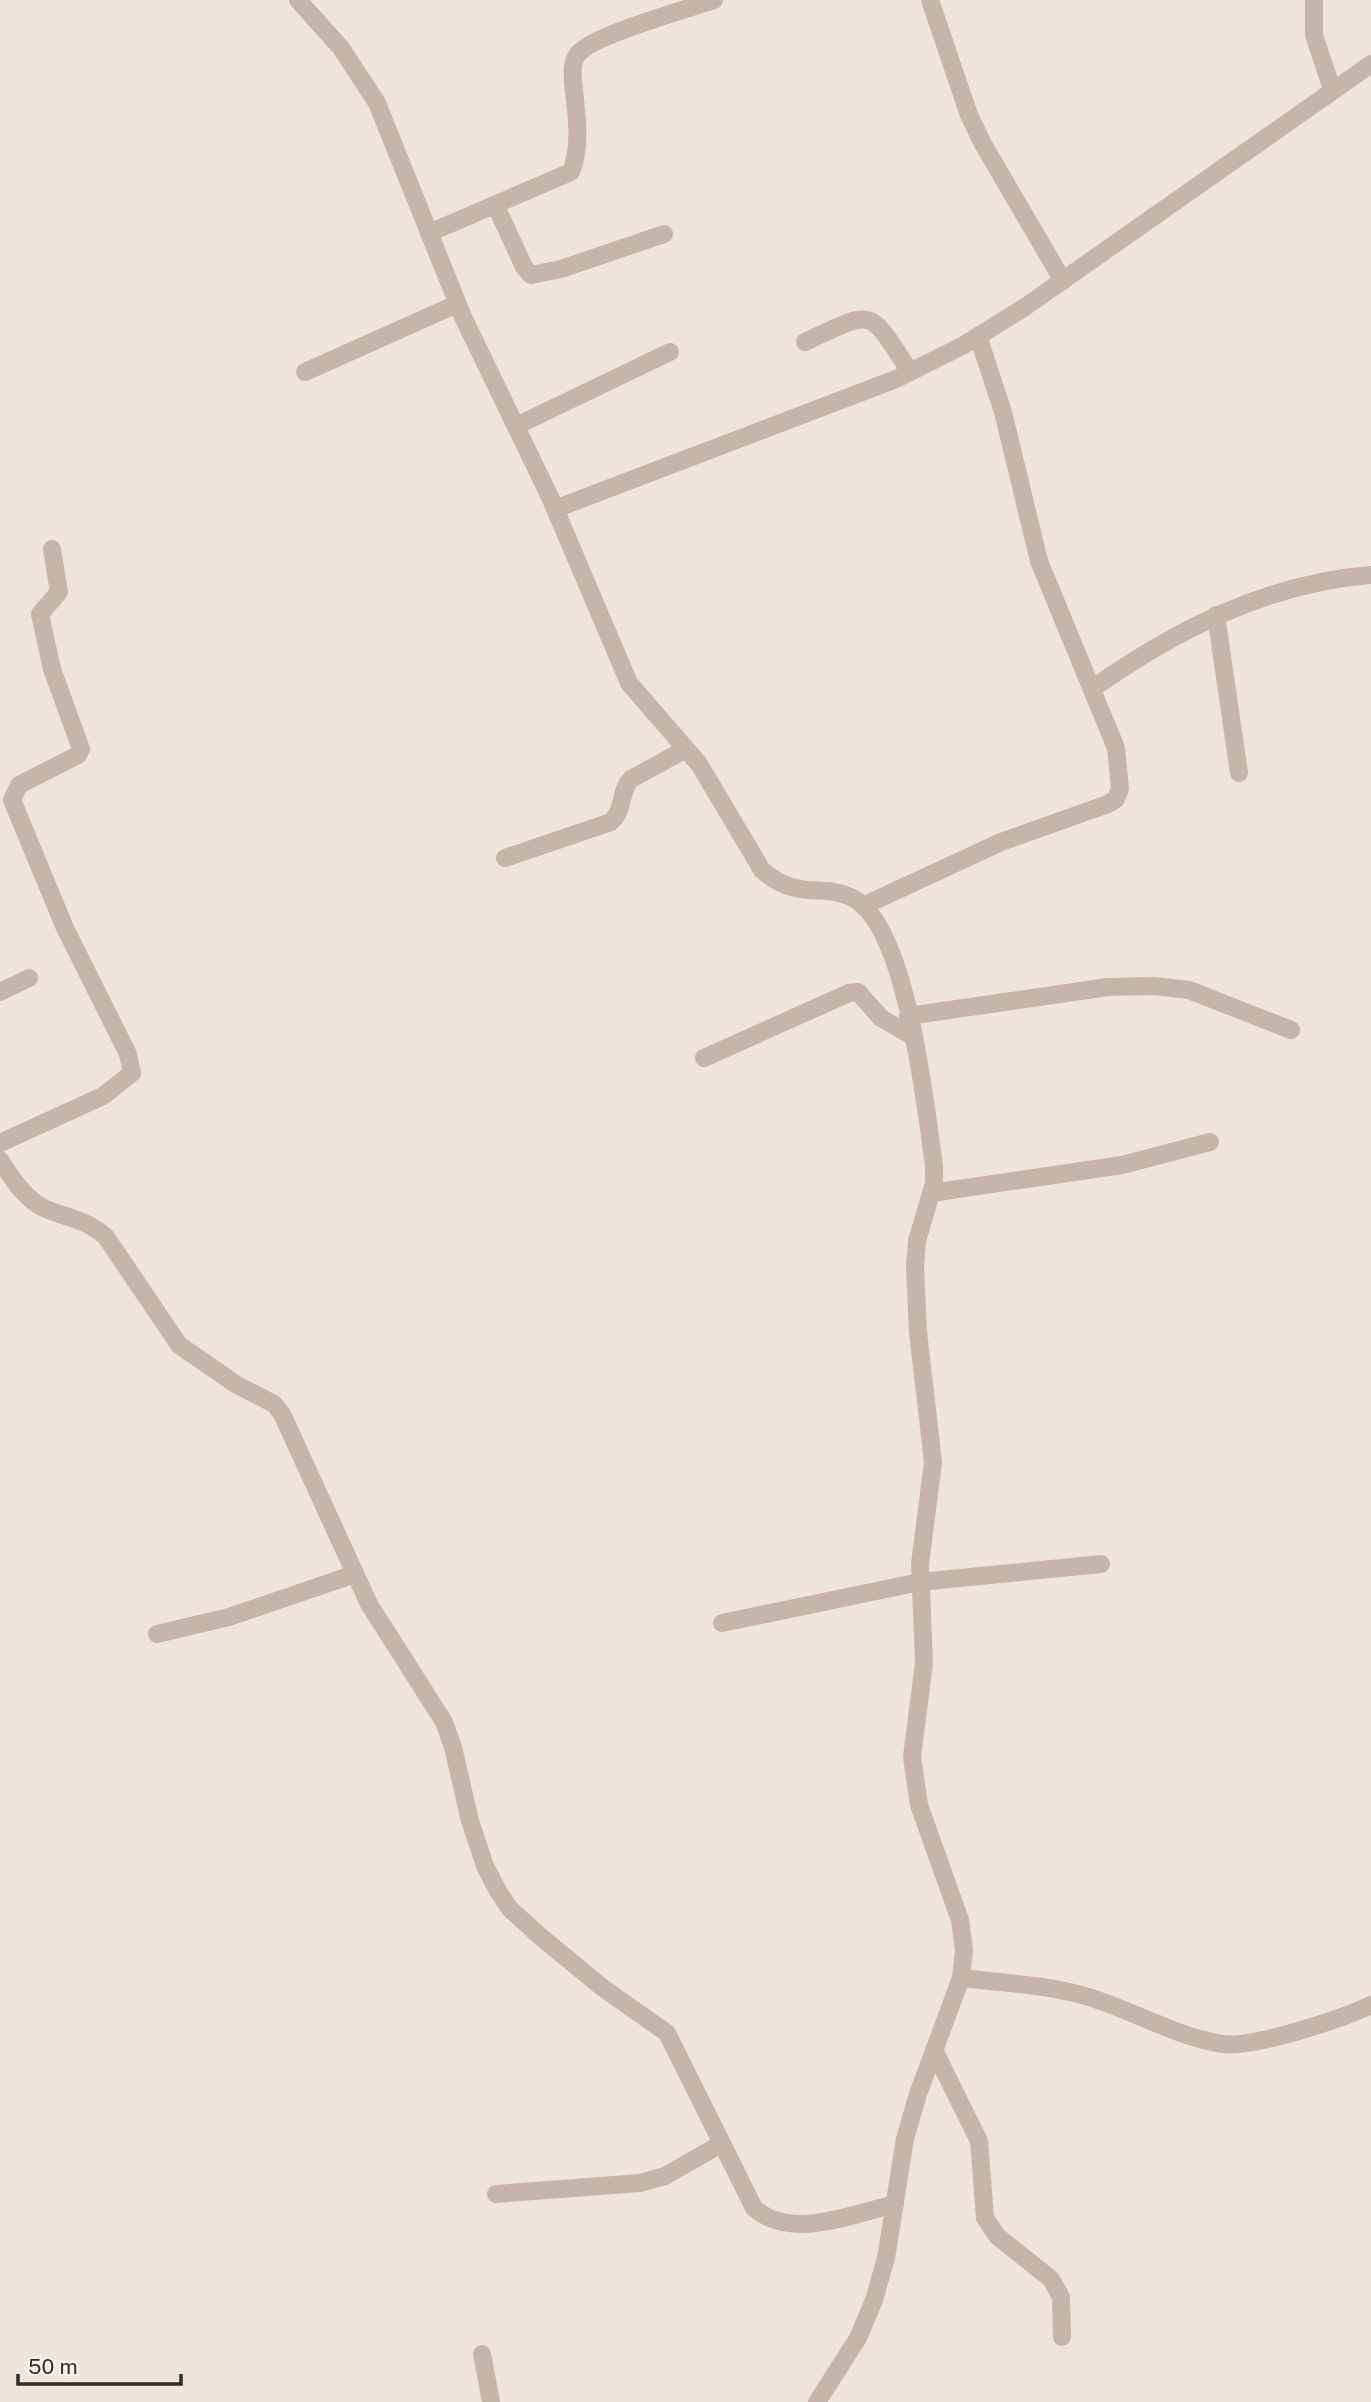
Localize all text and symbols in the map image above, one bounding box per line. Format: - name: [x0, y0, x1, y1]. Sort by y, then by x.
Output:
- scale bar: [18, 2342, 180, 2386]
- text: 50 m: [28, 2354, 78, 2379]

